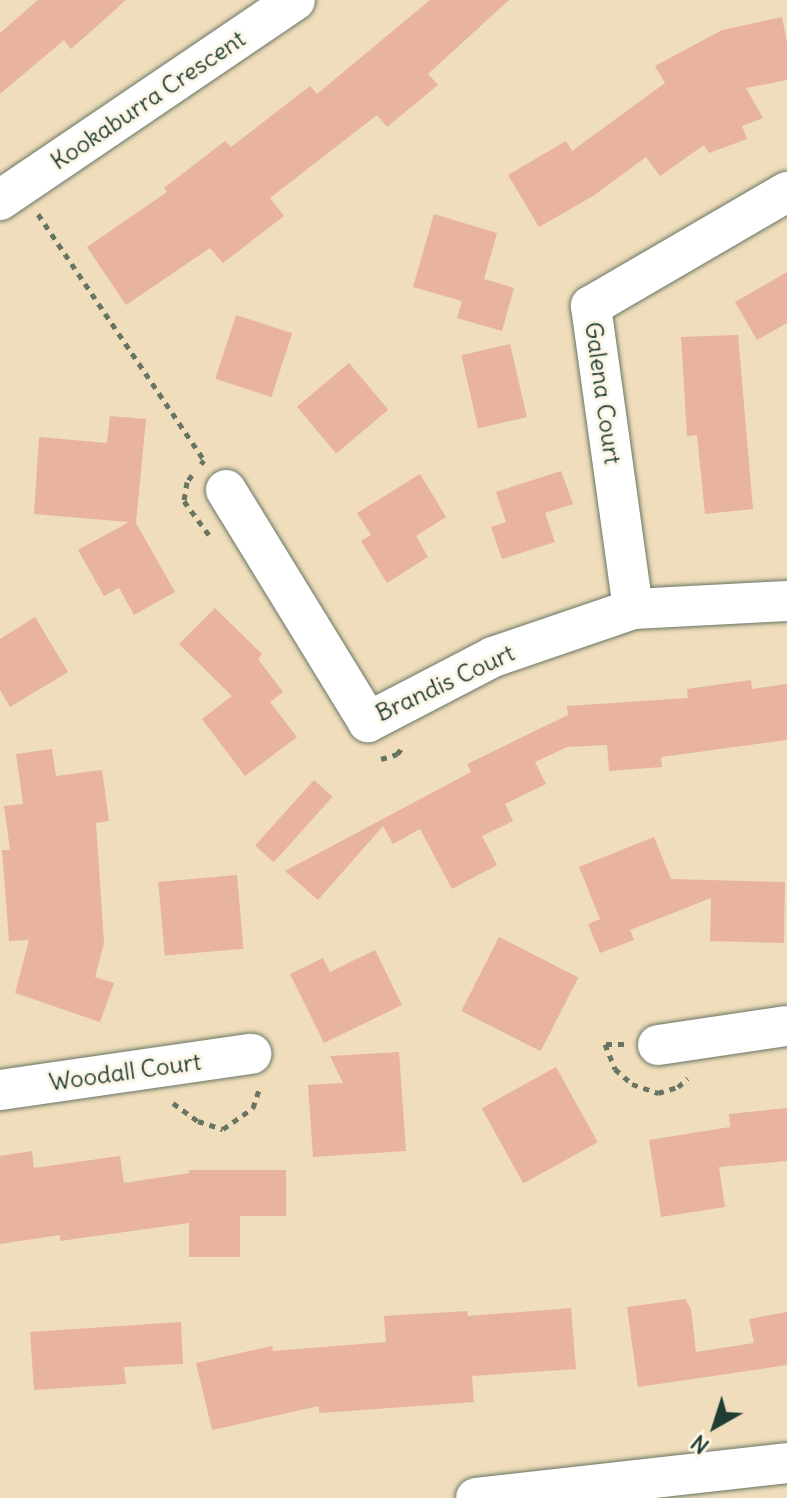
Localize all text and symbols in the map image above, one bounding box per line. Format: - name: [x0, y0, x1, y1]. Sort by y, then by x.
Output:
- street label: Kookaburra Crescent: [45, 24, 251, 176]
- street label: Galena Court: [579, 320, 627, 466]
- street label: Brandis Court: [371, 638, 519, 728]
- street label: Woodall Court: [47, 1047, 203, 1097]
- north arrow: [675, 1386, 755, 1466]
- text: N: [685, 1429, 715, 1460]

